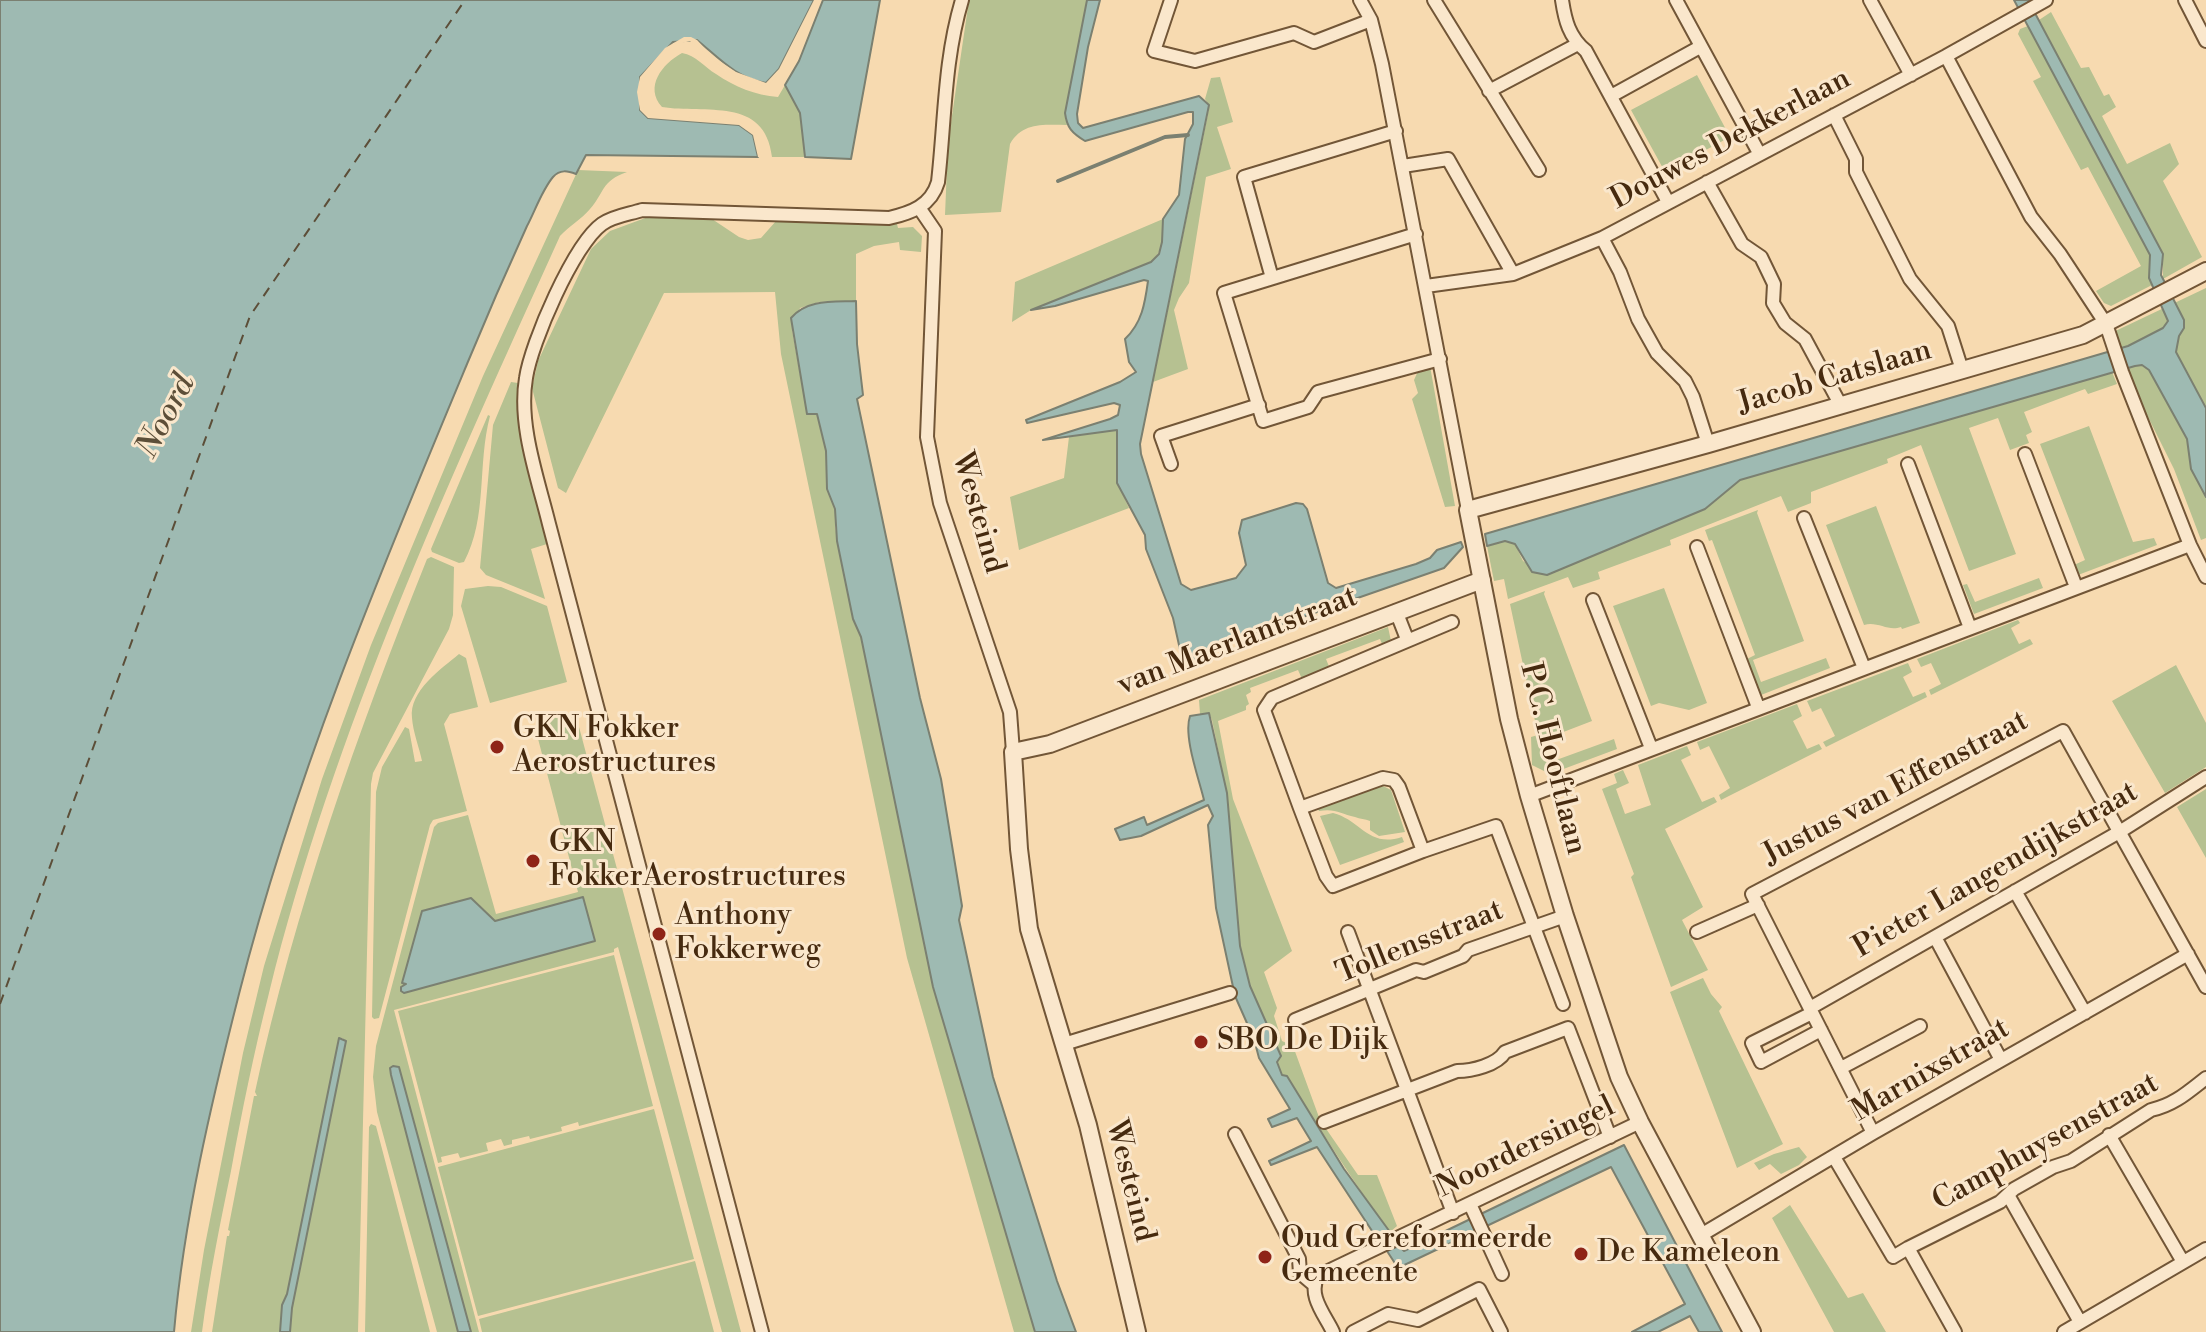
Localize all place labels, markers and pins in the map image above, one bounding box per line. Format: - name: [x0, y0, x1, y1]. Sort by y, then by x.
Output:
- place label: GKN Fokker Aerostructures: [513, 712, 716, 782]
- marker: GKN Fokker Aerostructures: [488, 738, 506, 756]
- place label: GKN FokkerAerostructures: [549, 826, 846, 896]
- marker: GKN FokkerAerostructures: [524, 852, 542, 870]
- place label: Anthony Fokkerweg: [675, 899, 821, 970]
- marker: Anthony Fokkerweg: [650, 925, 668, 943]
- place label: SBO De Dijk: [1217, 1024, 1387, 1060]
- marker: SBO De Dijk: [1192, 1033, 1210, 1051]
- place label: Oud Gereformeerde Gemeente: [1281, 1222, 1552, 1292]
- place label: De Kameleon: [1597, 1236, 1780, 1272]
- marker: De Kameleon: [1572, 1245, 1590, 1263]
- marker: Oud Gereformeerde Gemeente: [1256, 1248, 1274, 1266]

